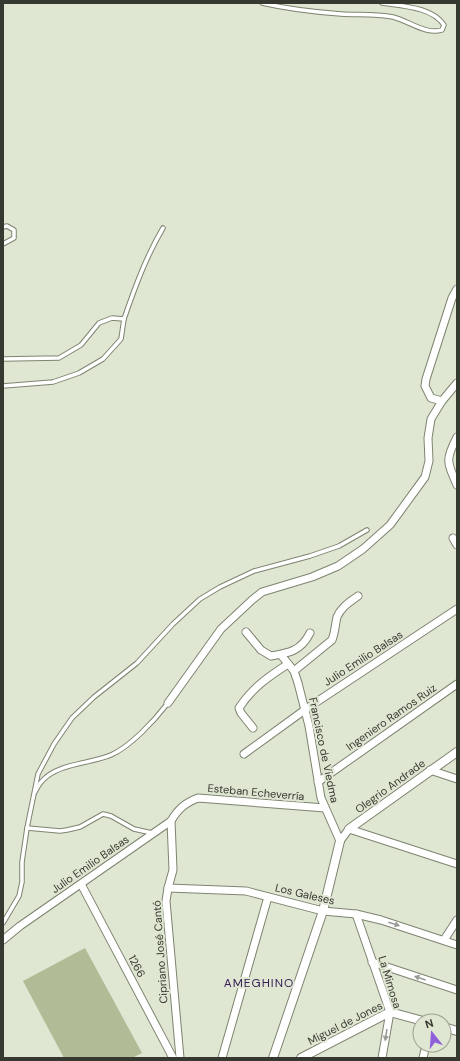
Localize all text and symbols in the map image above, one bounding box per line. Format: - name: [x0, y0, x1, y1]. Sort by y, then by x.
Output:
- street label: Julio Emilio Balsas: [321, 627, 405, 689]
- street label: Ingeniero Ramos Ruiz: [343, 681, 439, 753]
- street label: Francisco de Viedma: [306, 696, 342, 804]
- street label: Olegrio Andrade: [352, 756, 428, 816]
- street label: Esteban Echeverría: [207, 781, 305, 803]
- street label: Julio Emilio Balsas: [48, 832, 132, 896]
- street label: Los Galeses: [274, 880, 336, 908]
- street label: Cipriano José Cantó: [149, 900, 171, 1004]
- one-way arrow: [388, 922, 400, 928]
- street label: 1266: [125, 952, 149, 980]
- street label: La Mimosa: [375, 954, 405, 1010]
- one-way arrow: [414, 974, 426, 980]
- district label: AMEGHINO: [224, 975, 294, 991]
- street label: Miguel de Jones: [305, 998, 385, 1048]
- north arrow: [412, 1013, 452, 1053]
- text: N: [423, 1016, 435, 1031]
- one-way arrow: [383, 1029, 389, 1041]

